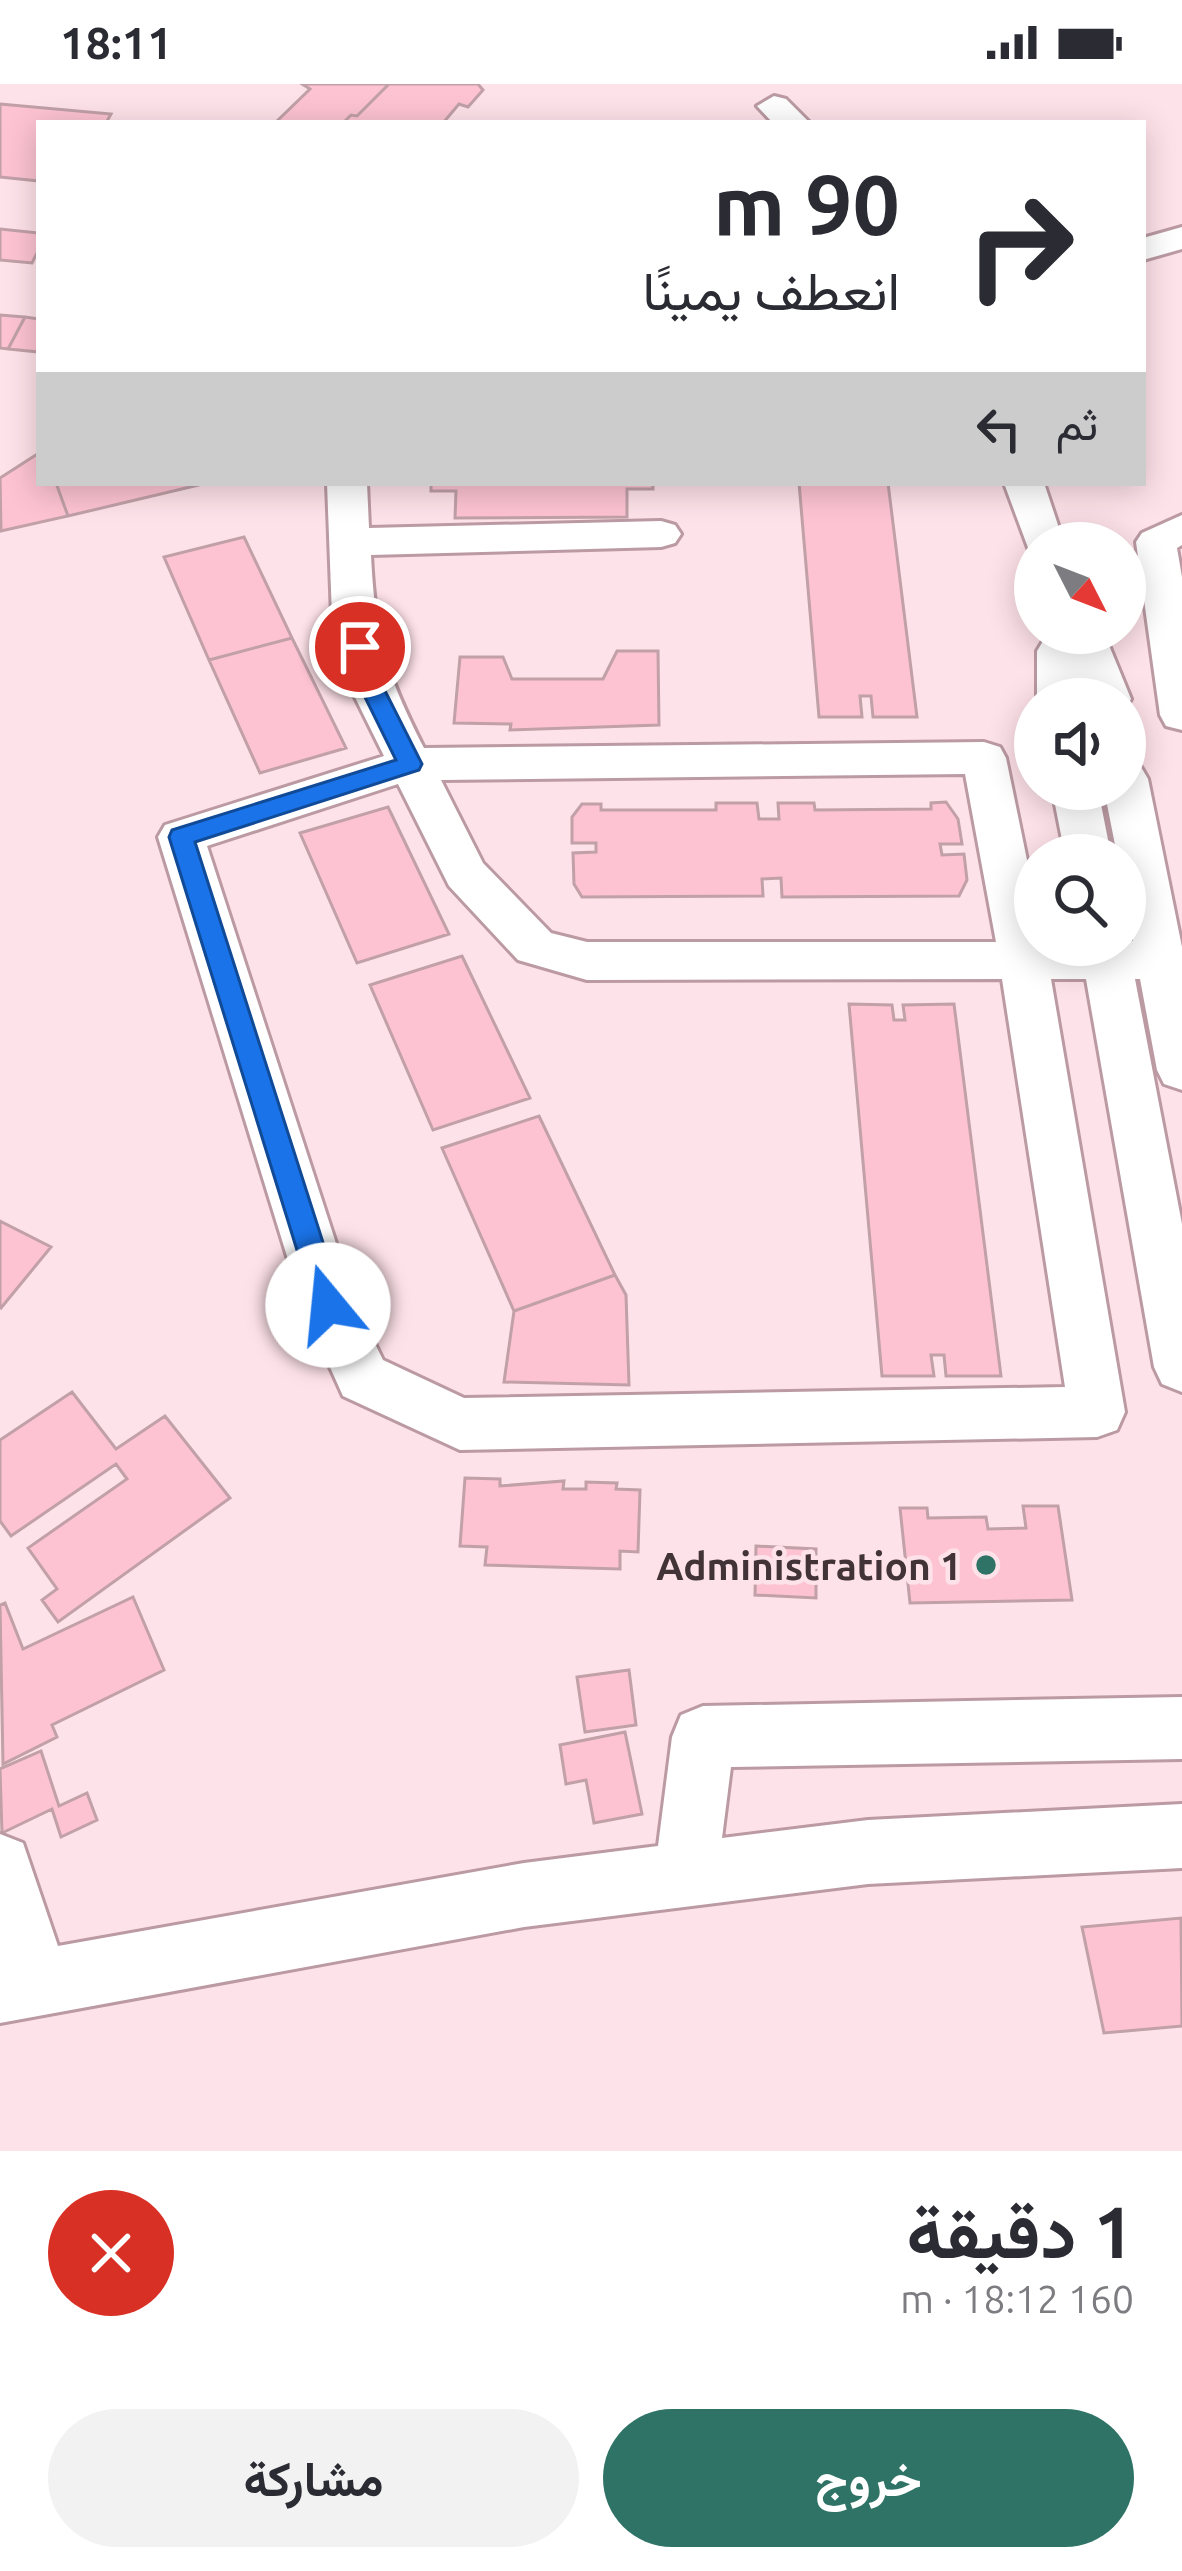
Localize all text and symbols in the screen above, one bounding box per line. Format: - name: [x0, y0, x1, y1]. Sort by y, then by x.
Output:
- text: 18:11: [60, 17, 173, 68]
- text: 90 m: [713, 157, 900, 251]
- icon: right: [942, 168, 1098, 324]
- text: انعطف يمينًا: [642, 260, 900, 320]
- icon: left: [966, 396, 1032, 462]
- text: ثم: [1056, 398, 1098, 449]
- north arrow: [1014, 522, 1146, 654]
- map controls: [1014, 522, 1146, 966]
- pin: [309, 596, 411, 698]
- icon: arrive: [327, 614, 393, 680]
- button: sound: [1014, 678, 1146, 810]
- button: search: [1014, 834, 1146, 966]
- position arrow: [265, 1242, 391, 1368]
- place label: Administration 1: [656, 1544, 962, 1587]
- marker: Administration 1: [973, 1552, 999, 1578]
- button: close: [48, 2190, 174, 2316]
- text: 1 دقيقة: [907, 2191, 1134, 2272]
- text: 160 m · 18:12: [900, 2277, 1134, 2320]
- button: مشاركة: [48, 2409, 579, 2547]
- button: خروج: [603, 2409, 1134, 2547]

